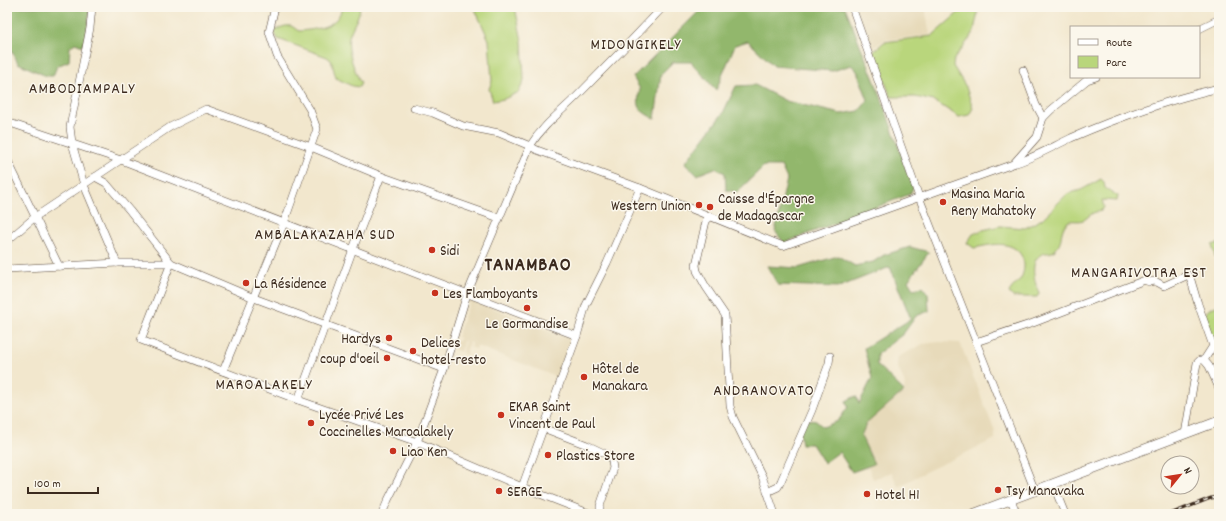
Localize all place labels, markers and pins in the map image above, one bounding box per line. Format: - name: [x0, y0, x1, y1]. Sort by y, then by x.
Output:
- place label: Masina Maria Reny Mahatoky: [951, 184, 1036, 223]
- place label: Caisse d'Épargne de Madagascar: [718, 189, 815, 228]
- place label: Western Union: [611, 196, 691, 218]
- marker: Masina Maria Reny Mahatoky: [938, 197, 948, 207]
- marker: Western Union: [694, 200, 704, 210]
- marker: Caisse d'Épargne de Madagascar: [705, 202, 715, 212]
- place label: Sidi: [440, 241, 459, 263]
- marker: Sidi: [427, 245, 437, 255]
- place label: La Résidence: [254, 274, 327, 296]
- marker: La Résidence: [241, 278, 251, 288]
- place label: Les Flamboyants: [443, 284, 538, 306]
- marker: Les Flamboyants: [430, 288, 440, 298]
- marker: Le Gormandise: [522, 303, 532, 313]
- place label: Le Gormandise: [486, 314, 569, 336]
- place label: Hardys: [341, 329, 381, 351]
- marker: Hardys: [384, 333, 394, 343]
- place label: Delices hotel-resto: [421, 333, 486, 372]
- marker: Delices hotel-resto: [408, 346, 418, 356]
- place label: coup d'oeil: [320, 349, 379, 371]
- marker: coup d'oeil: [382, 353, 392, 363]
- place label: Hôtel de Manakara: [592, 359, 649, 398]
- marker: Hôtel de Manakara: [579, 372, 589, 382]
- place label: EKAR Saint Vincent de Paul: [509, 397, 596, 436]
- place label: Lycée Privé Les Coccinelles Maroalakely: [319, 405, 454, 444]
- marker: EKAR Saint Vincent de Paul: [496, 410, 506, 420]
- marker: Lycée Privé Les Coccinelles Maroalakely: [306, 418, 316, 428]
- place label: Liao Ken: [401, 442, 448, 464]
- marker: Liao Ken: [388, 446, 398, 456]
- place label: Plastics Store: [556, 446, 635, 468]
- marker: Plastics Store: [543, 450, 553, 460]
- place label: Tsy Manavaka: [1006, 481, 1085, 503]
- place label: SERGE: [507, 482, 542, 504]
- place label: Hotel H1: [875, 485, 919, 507]
- marker: Tsy Manavaka: [993, 485, 1003, 495]
- marker: SERGE: [494, 486, 504, 496]
- marker: Hotel H1: [862, 489, 872, 499]

